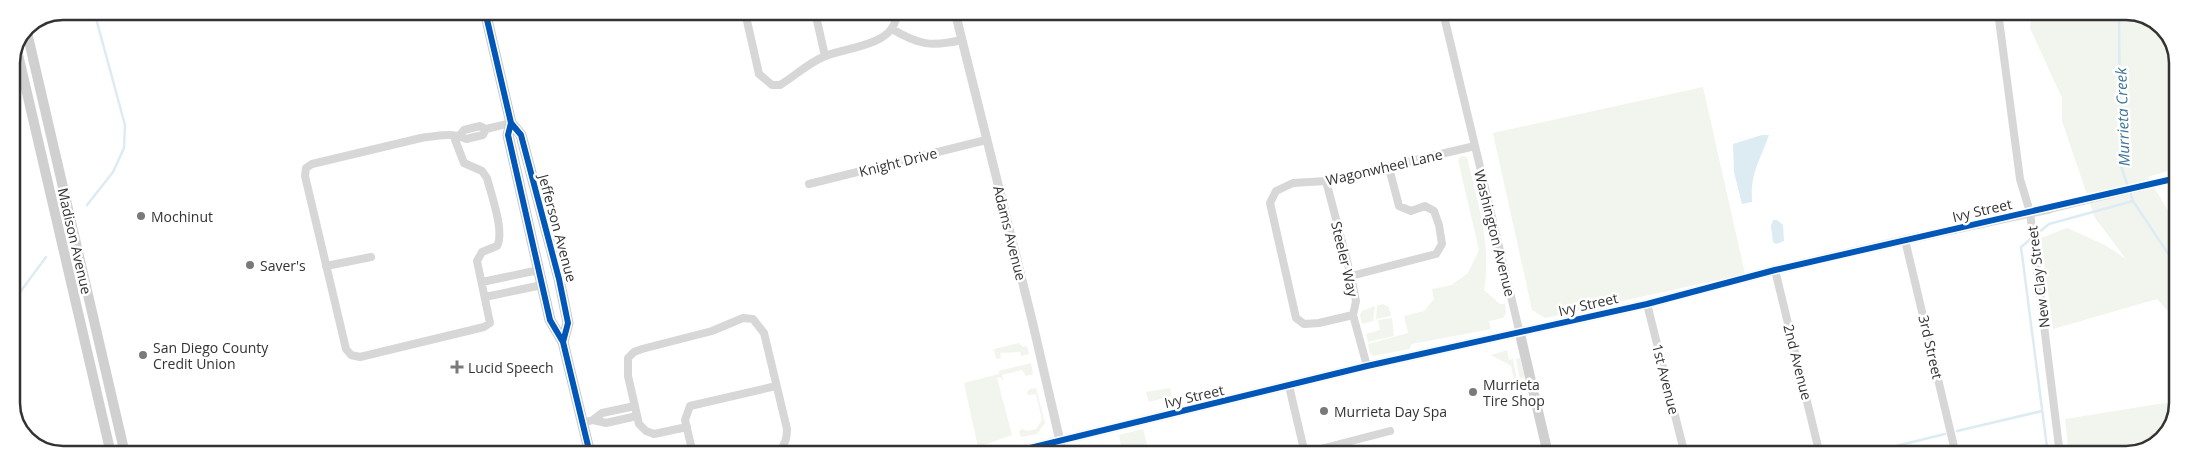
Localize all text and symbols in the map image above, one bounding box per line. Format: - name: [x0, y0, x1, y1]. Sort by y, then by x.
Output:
- water label: Murrieta Creek: [2110, 67, 2134, 167]
- street label: Knight Drive: [857, 143, 939, 181]
- street label: Wagonwheel Lane: [1324, 144, 1444, 190]
- street label: Washington Avenue: [1470, 168, 1520, 299]
- street label: Jefferson Avenue: [534, 170, 582, 284]
- street label: Adams Avenue: [989, 184, 1031, 283]
- street label: Madison Avenue: [54, 186, 96, 296]
- street label: Ivy Street: [1950, 194, 2014, 226]
- place label: Mochinut: [151, 207, 213, 226]
- marker: Mochinut: [135, 210, 147, 222]
- street label: Steeler Way: [1327, 219, 1363, 300]
- street label: New Clay Street: [2022, 225, 2054, 329]
- place label: Saver's: [260, 256, 306, 275]
- marker: Saver's: [244, 259, 256, 271]
- street label: Ivy Street: [1556, 288, 1620, 320]
- street label: 3rd Street: [1914, 313, 1948, 381]
- street label: 2nd Avenue: [1779, 322, 1817, 402]
- place label: San Diego County Credit Union: [153, 338, 269, 373]
- street label: 1st Avenue: [1648, 342, 1684, 416]
- marker: San Diego County Credit Union: [137, 349, 149, 361]
- place label: Lucid Speech: [468, 358, 554, 377]
- marker: Lucid Speech: [450, 360, 464, 374]
- place label: Murrieta Tire Shop: [1483, 375, 1545, 410]
- street label: Ivy Street: [1162, 380, 1226, 412]
- marker: Murrieta Tire Shop: [1467, 386, 1479, 398]
- place label: Murrieta Day Spa: [1334, 402, 1447, 421]
- marker: Murrieta Day Spa: [1318, 405, 1330, 417]

